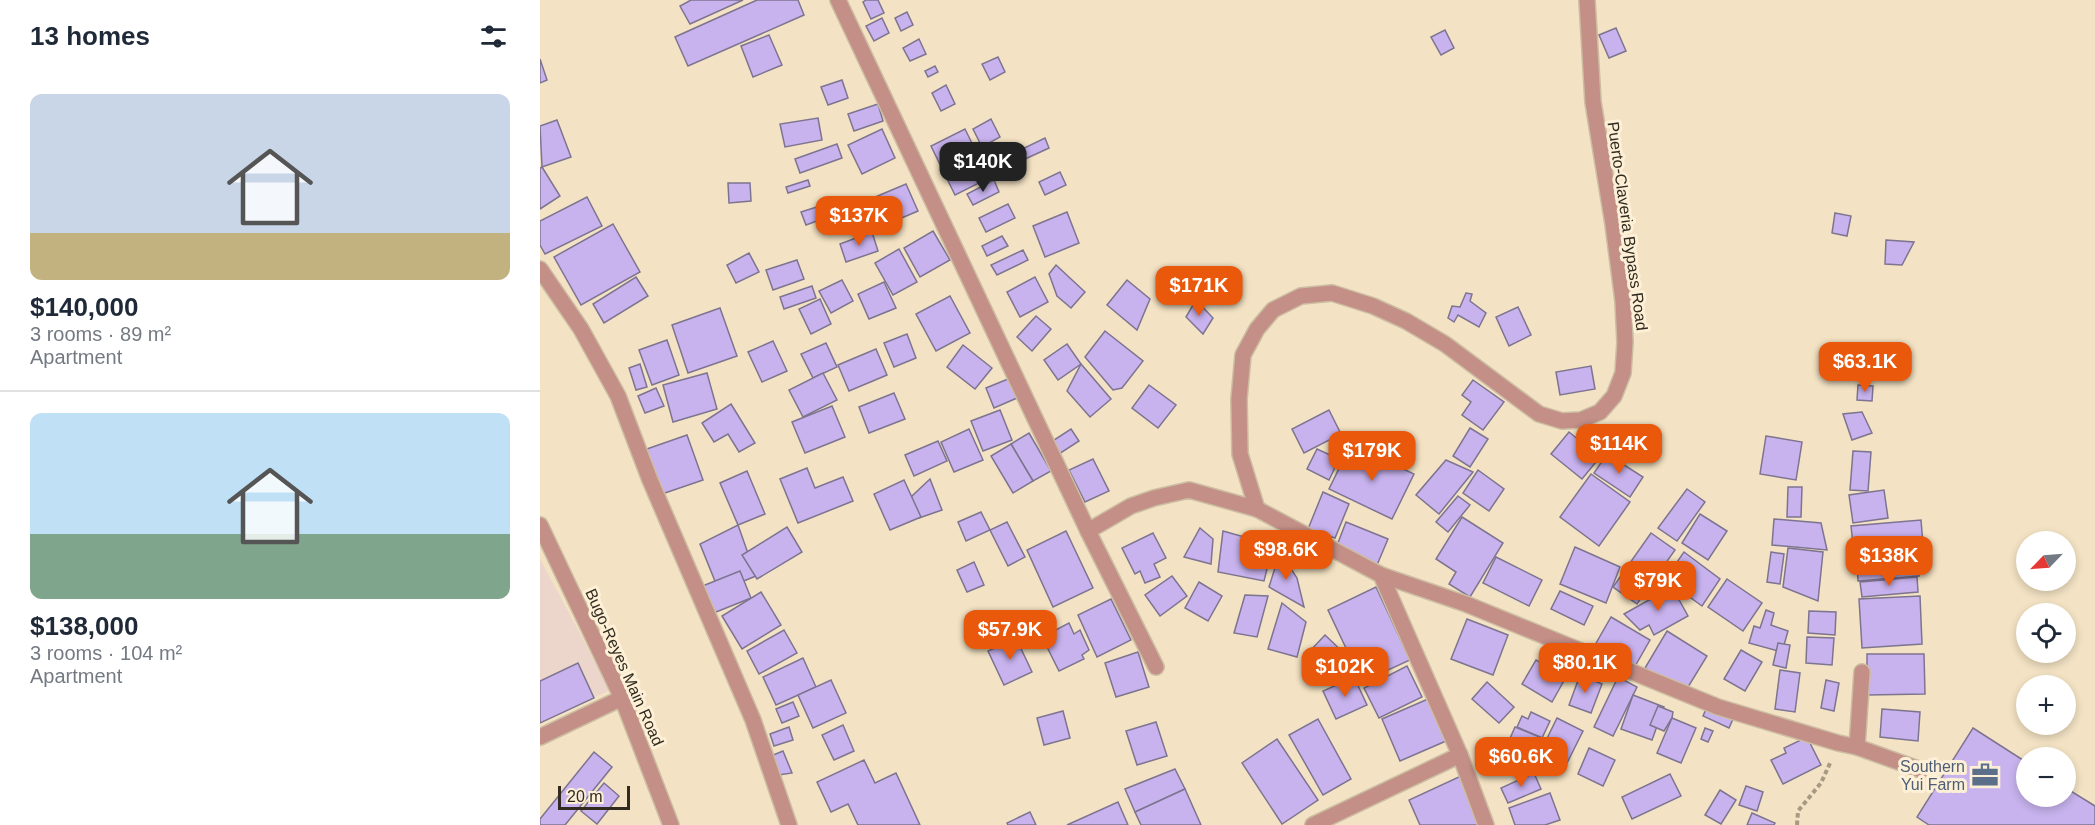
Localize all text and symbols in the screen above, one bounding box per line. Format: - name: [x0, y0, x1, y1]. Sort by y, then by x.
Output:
- icon: filters: [477, 20, 510, 53]
- text: 13 homes: [30, 21, 150, 51]
- street label: Puerto-Claveria Bypass Road: [1604, 121, 1651, 332]
- icon: home: [216, 133, 324, 241]
- pin: $140K: [941, 142, 1025, 193]
- text: $140K: [954, 150, 1012, 172]
- pin: $137K: [817, 196, 901, 247]
- text: $137K: [830, 204, 888, 226]
- pin: $171K: [1157, 266, 1241, 317]
- text: $171K: [1170, 274, 1228, 296]
- text: $140,000: [30, 292, 138, 322]
- text: 3 rooms · 89 m²: [30, 323, 171, 345]
- pin: $63.1K: [1816, 342, 1914, 393]
- text: Apartment: [30, 346, 122, 368]
- text: $63.1K: [1833, 350, 1897, 372]
- pin: $114K: [1577, 424, 1661, 475]
- pin: $179K: [1330, 431, 1414, 482]
- text: $114K: [1590, 432, 1648, 454]
- text: $179K: [1343, 439, 1401, 461]
- icon: home: [216, 452, 324, 560]
- pin: $98.6K: [1237, 530, 1335, 581]
- north arrow: [2016, 531, 2076, 591]
- map controls: [2016, 531, 2076, 807]
- pin: $138K: [1847, 536, 1931, 587]
- text: $98.6K: [1254, 538, 1318, 560]
- text: $138K: [1860, 544, 1918, 566]
- pin: $79K: [1622, 561, 1694, 612]
- text: $79K: [1634, 569, 1682, 591]
- street label: Bugo-Reyes Main Road: [582, 586, 667, 748]
- button: locate: [2016, 603, 2076, 663]
- pin: $57.9K: [961, 610, 1059, 661]
- text: $138,000: [30, 611, 138, 641]
- text: $57.9K: [978, 618, 1042, 640]
- text: 3 rooms · 104 m²: [30, 642, 182, 664]
- pin: $80.1K: [1536, 643, 1634, 694]
- pin: $102K: [1303, 647, 1387, 698]
- text: $80.1K: [1553, 651, 1617, 673]
- text: $102K: [1316, 655, 1374, 677]
- text: Apartment: [30, 665, 122, 687]
- button: +: [2016, 675, 2076, 735]
- pin: $60.6K: [1472, 737, 1570, 788]
- text: $60.6K: [1489, 745, 1553, 767]
- button: −: [2016, 747, 2076, 807]
- place label: Southern Yui Farm: [1900, 758, 1965, 793]
- office icon: Southern Yui Farm: [1970, 760, 2000, 790]
- scale bar: [558, 783, 630, 810]
- text: 20 m: [567, 788, 603, 805]

